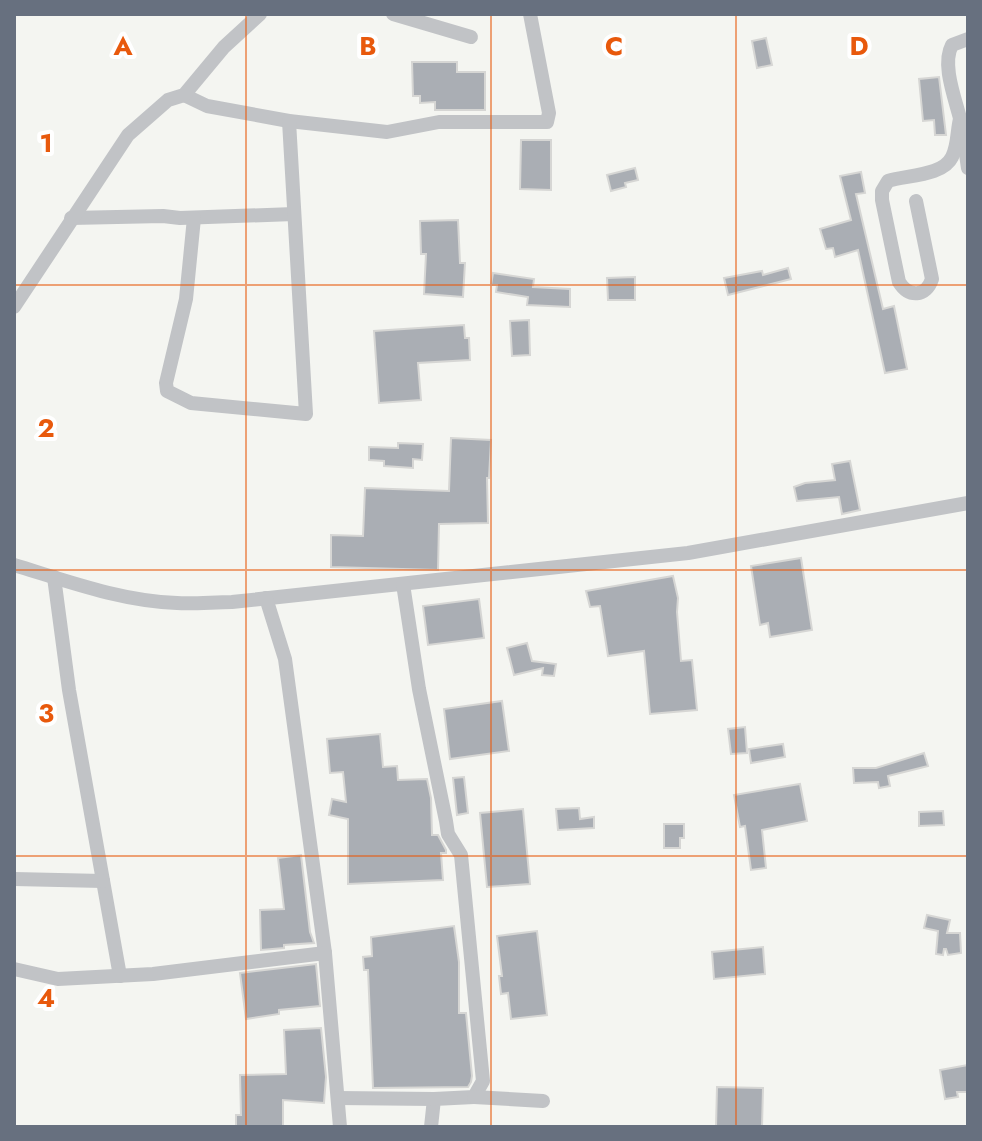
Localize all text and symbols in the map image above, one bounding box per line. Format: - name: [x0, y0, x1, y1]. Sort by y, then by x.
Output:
- text: A: [112, 27, 133, 65]
- text: B: [359, 27, 377, 65]
- text: C: [605, 27, 623, 65]
- text: D: [849, 27, 869, 65]
- text: 1: [39, 124, 53, 162]
- text: 2: [37, 409, 55, 447]
- text: 3: [38, 694, 54, 732]
- text: 4: [37, 979, 55, 1017]

